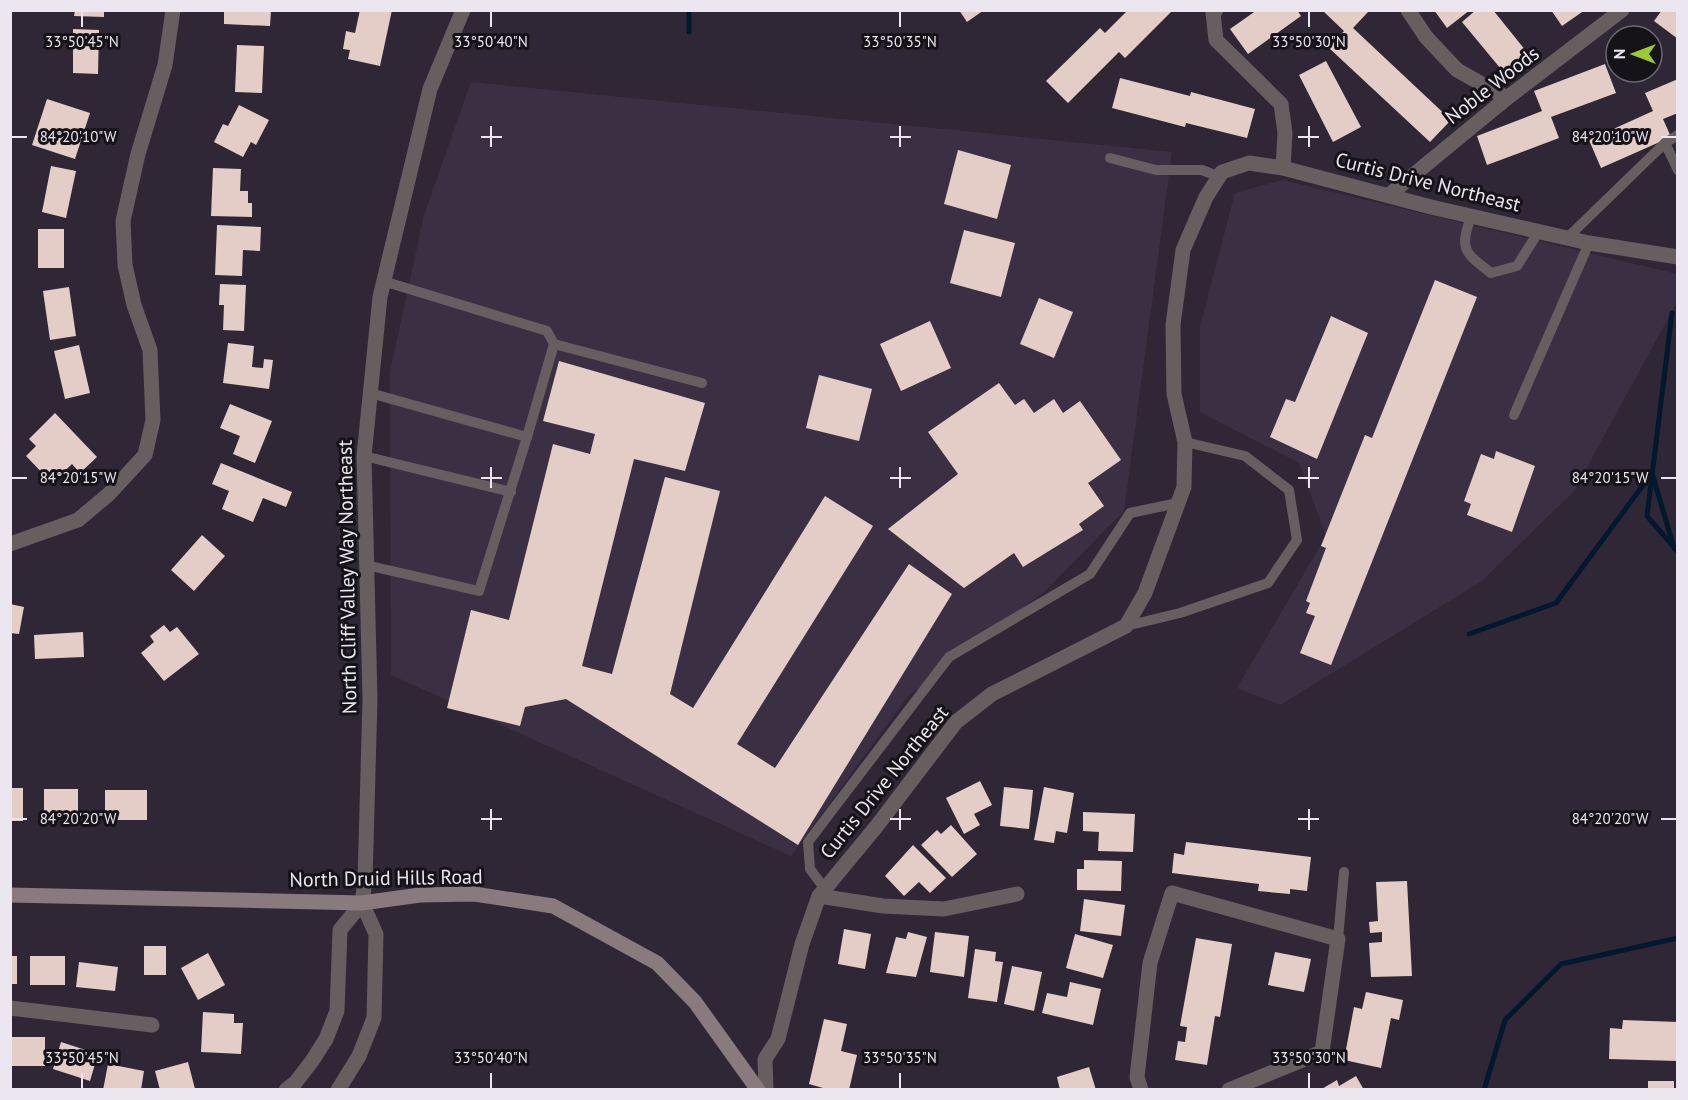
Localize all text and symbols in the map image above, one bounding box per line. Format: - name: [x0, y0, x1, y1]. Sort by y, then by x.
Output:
- north arrow: [1604, 24, 1664, 84]
- text: 33°50'45"N: [45, 32, 119, 51]
- text: 33°50'40"N: [454, 32, 528, 51]
- text: 33°50'35"N: [863, 32, 937, 51]
- text: 33°50'30"N: [1272, 32, 1346, 51]
- street label: Noble Woods: [1440, 40, 1544, 130]
- text: N: [1609, 49, 1629, 59]
- text: 84°20'10"W: [40, 127, 117, 146]
- text: 84°20'10"W: [1572, 127, 1649, 146]
- street label: Curtis Drive Northeast: [1333, 146, 1523, 218]
- street label: North Cliff Valley Way Northeast: [332, 439, 362, 714]
- text: 84°20'15"W: [40, 468, 117, 487]
- text: 84°20'15"W: [1572, 468, 1649, 487]
- street label: Curtis Drive Northeast: [814, 700, 954, 864]
- text: 84°20'20"W: [40, 809, 117, 828]
- text: 84°20'20"W: [1572, 809, 1649, 828]
- street label: North Druid Hills Road: [289, 863, 483, 893]
- text: 33°50'45"N: [45, 1048, 119, 1067]
- text: 33°50'40"N: [454, 1048, 528, 1067]
- text: 33°50'35"N: [863, 1048, 937, 1067]
- text: 33°50'30"N: [1272, 1048, 1346, 1067]

